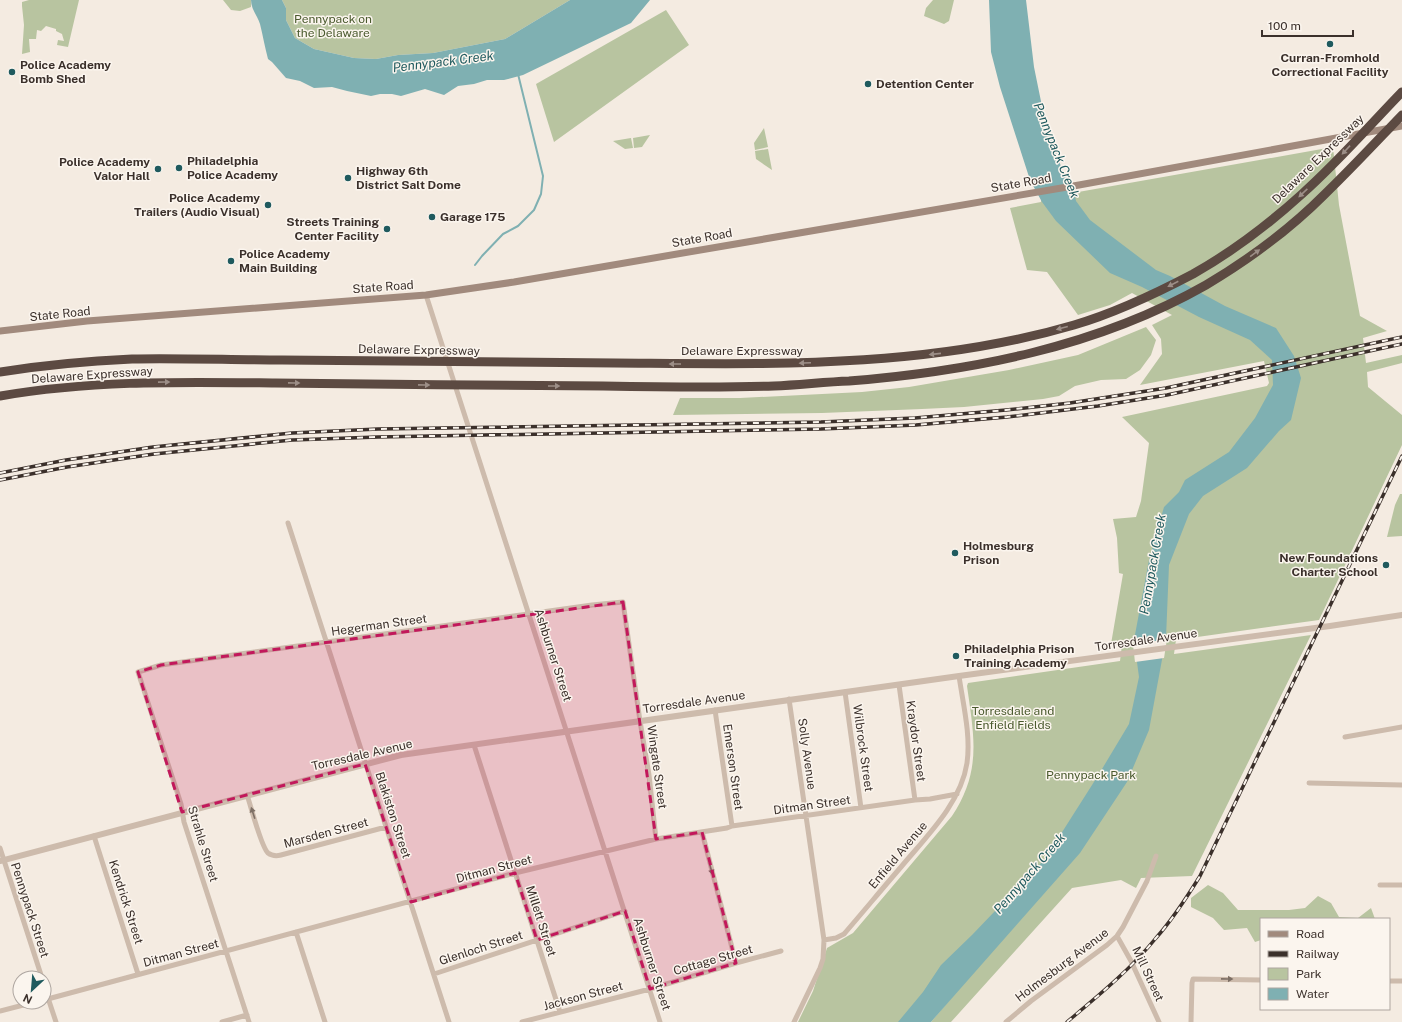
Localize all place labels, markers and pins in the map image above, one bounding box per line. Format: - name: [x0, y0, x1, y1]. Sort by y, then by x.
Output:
- marker: Curran-Fromhold Correctional Facility: [1325, 39, 1335, 49]
- place label: Curran-Fromhold Correctional Facility: [1272, 51, 1389, 79]
- place label: Police Academy Bomb Shed: [20, 58, 111, 86]
- marker: Police Academy Bomb Shed: [7, 67, 17, 77]
- place label: Detention Center: [876, 77, 974, 91]
- marker: Detention Center: [863, 79, 873, 89]
- place label: Philadelphia Police Academy: [187, 154, 278, 182]
- place label: Police Academy Valor Hall: [59, 155, 150, 183]
- marker: Philadelphia Police Academy: [174, 163, 184, 173]
- marker: Police Academy Valor Hall: [153, 164, 163, 174]
- place label: Highway 6th District Salt Dome: [356, 164, 461, 192]
- marker: Highway 6th District Salt Dome: [343, 173, 353, 183]
- place label: Police Academy Trailers (Audio Visual): [134, 191, 260, 219]
- marker: Police Academy Trailers (Audio Visual): [263, 200, 273, 210]
- place label: Garage 175: [440, 210, 505, 224]
- marker: Garage 175: [427, 212, 437, 222]
- place label: Streets Training Center Facility: [286, 215, 379, 243]
- marker: Streets Training Center Facility: [382, 224, 392, 234]
- place label: Police Academy Main Building: [239, 247, 330, 275]
- marker: Police Academy Main Building: [226, 256, 236, 266]
- place label: Holmesburg Prison: [963, 539, 1034, 567]
- marker: Holmesburg Prison: [950, 548, 960, 558]
- place label: New Foundations Charter School: [1279, 551, 1378, 579]
- marker: New Foundations Charter School: [1381, 560, 1391, 570]
- place label: Philadelphia Prison Training Academy: [964, 642, 1074, 670]
- marker: Philadelphia Prison Training Academy: [951, 651, 961, 661]

